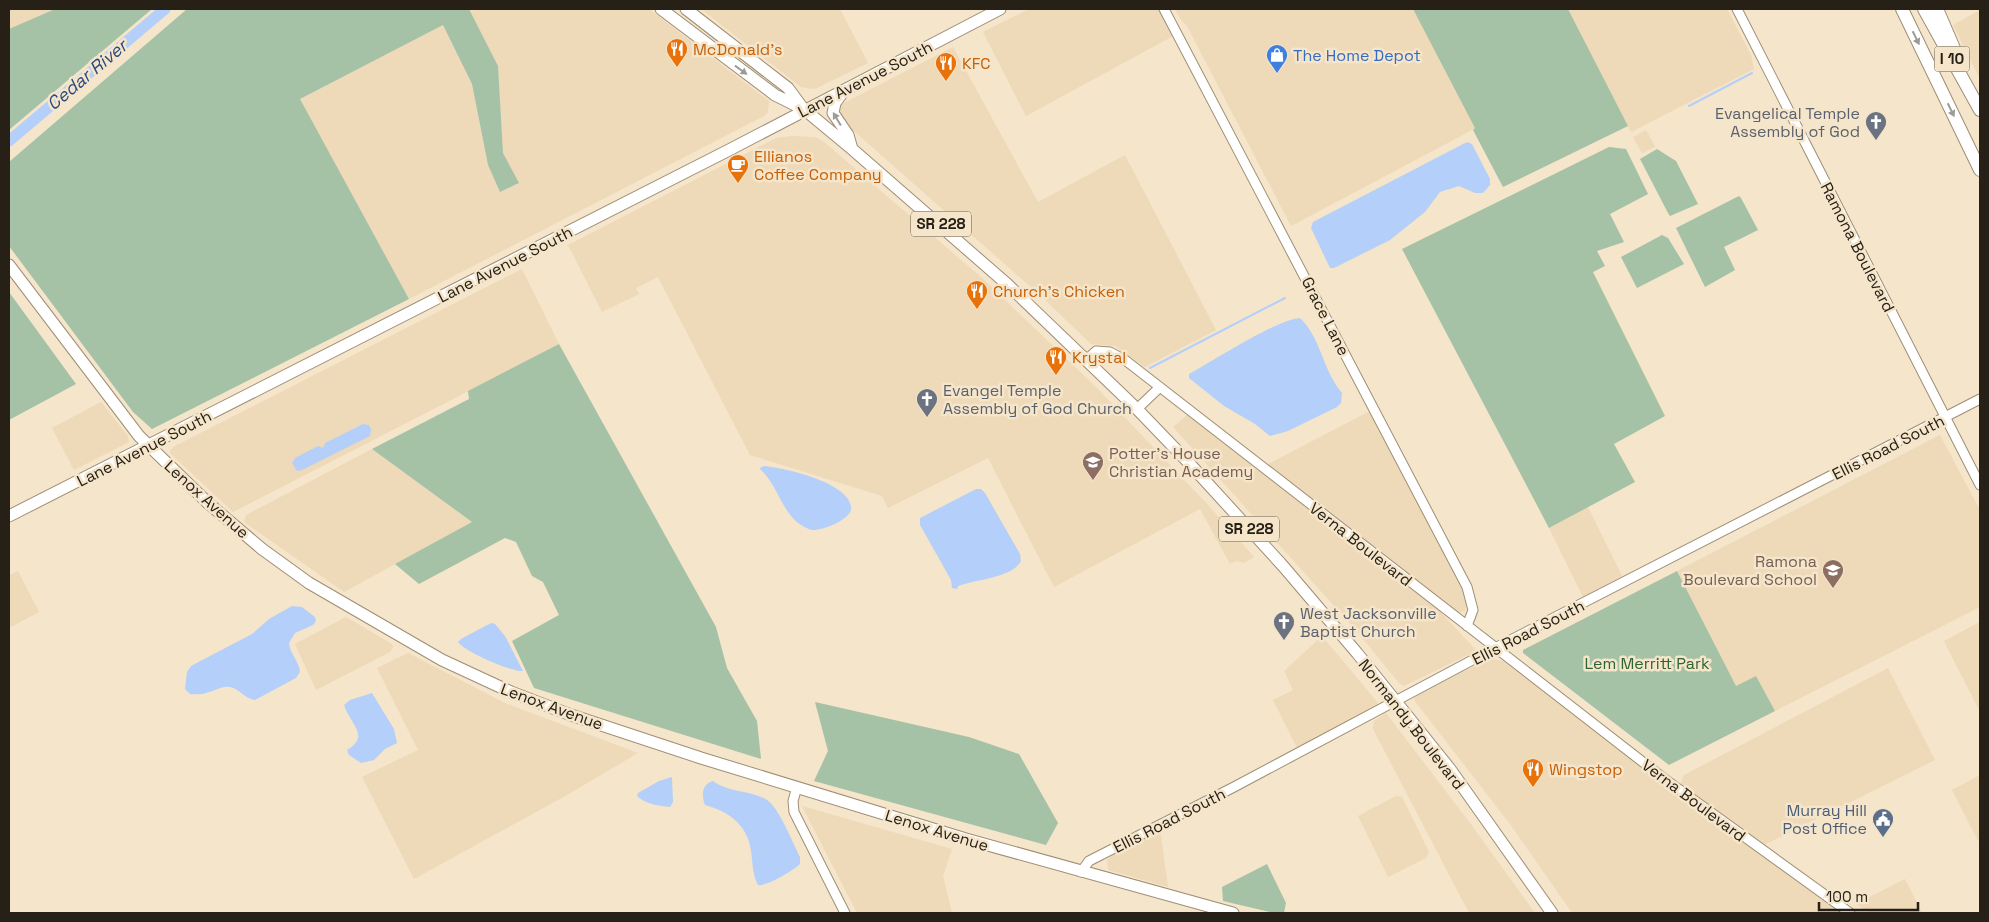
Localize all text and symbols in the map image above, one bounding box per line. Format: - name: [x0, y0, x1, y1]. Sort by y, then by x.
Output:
- one-way arrow: [1912, 30, 1920, 45]
- water label: Cedar River: [42, 33, 133, 115]
- street label: Lane Avenue South: [794, 36, 936, 122]
- restaurant icon: McDonald's: [665, 37, 689, 68]
- place label: McDonald's: [693, 39, 783, 60]
- shop icon: The Home Depot: [1265, 43, 1289, 74]
- place label: The Home Depot: [1293, 45, 1421, 66]
- road number: I 10: [1934, 46, 1970, 72]
- restaurant icon: KFC: [934, 51, 958, 82]
- place label: KFC: [962, 53, 991, 74]
- one-way arrow: [734, 65, 748, 75]
- place label: Evangelical Temple Assembly of God: [1715, 103, 1860, 142]
- one-way arrow: [1948, 103, 1956, 117]
- church icon: Evangelical Temple Assembly of God: [1864, 110, 1888, 141]
- one-way arrow: [833, 112, 841, 127]
- place label: Ellianos Coffee Company: [754, 146, 882, 185]
- cafe icon: Ellianos Coffee Company: [726, 153, 750, 184]
- street label: Ramona Boulevard: [1816, 179, 1899, 316]
- road number: SR 228: [911, 212, 971, 236]
- street label: Lane Avenue South: [434, 221, 576, 307]
- street label: Grace Lane: [1297, 273, 1354, 359]
- restaurant icon: Church's Chicken: [965, 279, 989, 310]
- place label: Church's Chicken: [993, 281, 1125, 302]
- restaurant icon: Krystal: [1044, 345, 1068, 376]
- place label: Krystal: [1072, 347, 1126, 368]
- place label: Evangel Temple Assembly of God Church: [943, 380, 1132, 419]
- church icon: Evangel Temple Assembly of God Church: [915, 387, 939, 418]
- street label: Lane Avenue South: [73, 405, 215, 491]
- street label: Ellis Road South: [1829, 410, 1948, 485]
- place label: Potter's House Christian Academy: [1109, 443, 1253, 482]
- school or university icon: Potter's House Christian Academy: [1081, 450, 1105, 481]
- street label: Lenox Avenue: [160, 456, 254, 543]
- street label: Verna Boulevard: [1305, 498, 1416, 591]
- road number: SR 228: [1219, 516, 1279, 542]
- place label: Ramona Boulevard School: [1683, 551, 1817, 590]
- school or university icon: Ramona Boulevard School: [1821, 558, 1845, 589]
- street label: Ellis Road South: [1469, 595, 1588, 670]
- place label: West Jacksonville Baptist Church: [1300, 603, 1437, 642]
- church icon: West Jacksonville Baptist Church: [1272, 610, 1296, 641]
- park label: Lem Merritt Park: [1584, 653, 1710, 674]
- street label: Normandy Boulevard: [1354, 655, 1469, 794]
- street label: Lenox Avenue: [498, 678, 606, 735]
- street label: Verna Boulevard: [1638, 754, 1750, 846]
- restaurant icon: Wingstop: [1521, 757, 1545, 788]
- place label: Wingstop: [1549, 759, 1623, 780]
- street label: Ellis Road South: [1110, 783, 1229, 858]
- place label: Murray Hill Post Office: [1783, 800, 1867, 839]
- street label: Lenox Avenue: [883, 805, 991, 856]
- public building icon: Murray Hill Post Office: [1871, 807, 1895, 838]
- scale bar: [1819, 880, 1918, 912]
- text: 100 m: [1826, 887, 1868, 906]

